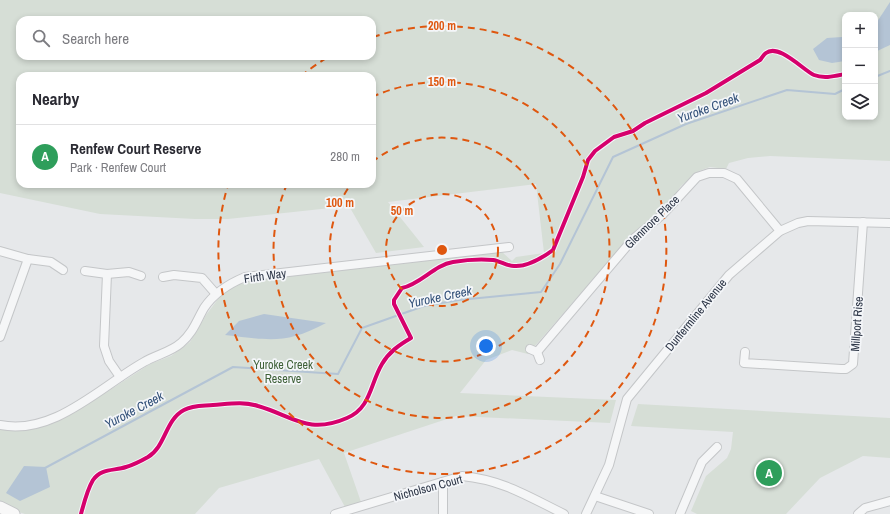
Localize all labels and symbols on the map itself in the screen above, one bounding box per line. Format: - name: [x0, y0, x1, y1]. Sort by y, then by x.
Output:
- text: 200 m: [428, 18, 456, 34]
- text: 150 m: [428, 74, 456, 90]
- water label: Yuroke Creek: [675, 89, 742, 127]
- street label: Glenmore Place: [621, 192, 683, 252]
- text: 100 m: [326, 195, 354, 211]
- text: 50 m: [391, 203, 413, 219]
- centre of rings: [435, 243, 449, 257]
- street label: Firth Way: [243, 265, 287, 287]
- street label: Dunfermline Avenue: [662, 275, 730, 355]
- water label: Yuroke Creek: [407, 282, 474, 312]
- street label: Millport Rise: [847, 296, 867, 352]
- your location: [476, 336, 496, 356]
- park label: Yuroke Creek Reserve: [253, 357, 313, 387]
- water label: Yuroke Creek: [102, 387, 167, 433]
- pin: A: [756, 458, 782, 488]
- street label: Nicholson Court: [392, 471, 464, 505]

